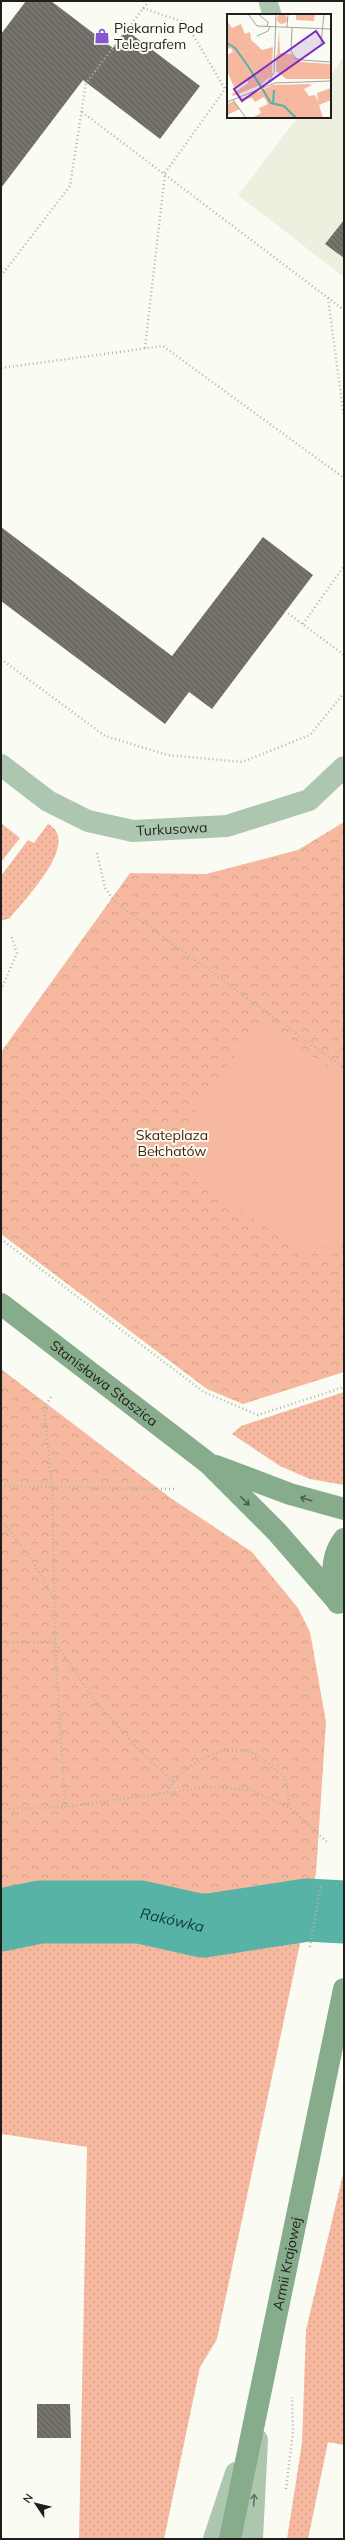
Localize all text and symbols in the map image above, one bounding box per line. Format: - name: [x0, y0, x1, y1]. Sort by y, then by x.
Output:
- inset map: [227, 14, 331, 118]
- place label: Piekarnia Pod Telegrafem: [114, 19, 203, 53]
- shop icon: Piekarnia Pod Telegrafem: [93, 27, 111, 45]
- street label: Turkusowa: [136, 818, 208, 840]
- park label: Skateplaza Bełchatów: [136, 1126, 208, 1160]
- street label: Stanisława Staszica: [47, 1336, 162, 1430]
- one-way arrow: [300, 1495, 313, 1502]
- one-way arrow: [240, 1496, 250, 1506]
- water label: Rakówka: [139, 1903, 206, 1936]
- street label: Armii Krajowej: [269, 2216, 305, 2312]
- north arrow: [16, 2484, 56, 2524]
- text: N: [20, 2491, 36, 2506]
- one-way arrow: [250, 2494, 258, 2507]

